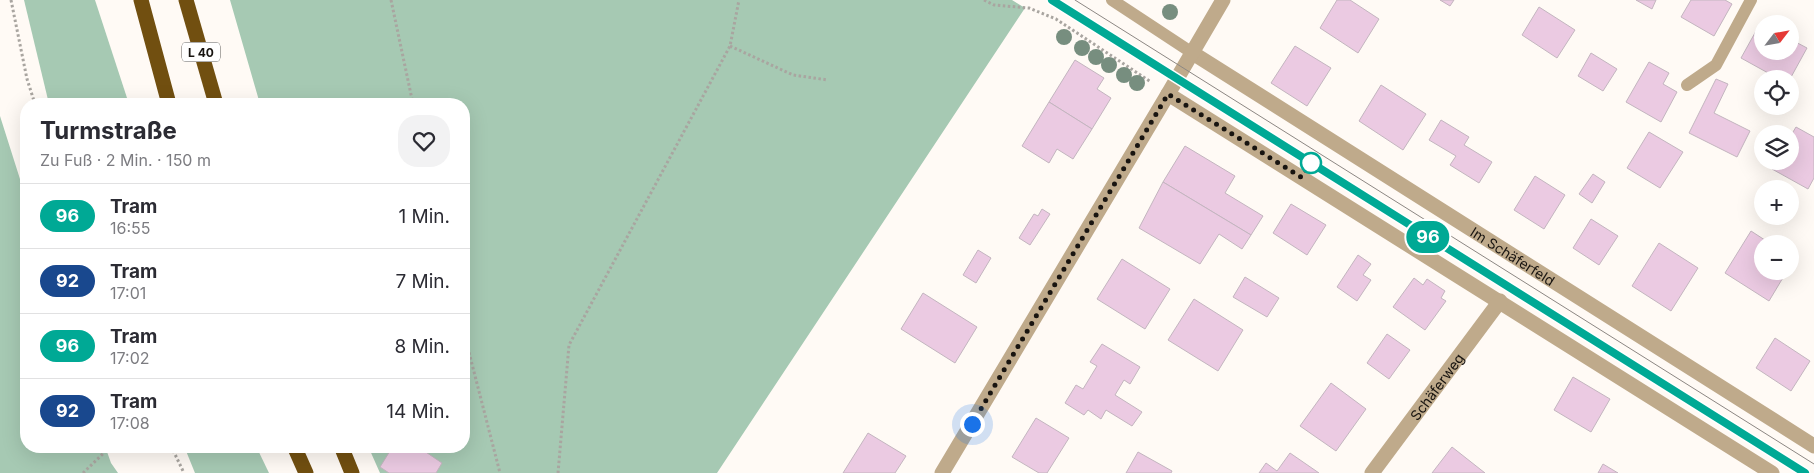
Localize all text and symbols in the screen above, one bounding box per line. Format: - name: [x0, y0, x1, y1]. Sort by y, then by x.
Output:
- north arrow: [1754, 15, 1799, 60]
- map controls: [1754, 15, 1799, 280]
- road number: L 40: [182, 42, 220, 62]
- button: locate: [1754, 70, 1799, 115]
- button: heart: [398, 115, 450, 167]
- text: Turmstraße: [40, 116, 177, 145]
- button: layers: [1754, 125, 1799, 170]
- text: Zu Fuß · 2 Min. · 150 m: [40, 150, 211, 170]
- unlabelled marker: [1300, 152, 1322, 174]
- button: +: [1754, 180, 1799, 225]
- text: Tram: [110, 195, 157, 218]
- text: 96: [56, 205, 79, 226]
- text: 1 Min.: [398, 205, 450, 228]
- text: 16:55: [110, 218, 151, 238]
- line badge: 96: [1406, 221, 1450, 253]
- street label: Im Schäferfeld: [1468, 223, 1558, 289]
- text: 96: [1416, 226, 1440, 247]
- button: −: [1754, 235, 1799, 280]
- text: Tram: [110, 260, 157, 283]
- text: 92: [56, 270, 79, 291]
- text: 7 Min.: [395, 270, 450, 293]
- text: 17:01: [110, 283, 146, 303]
- text: Tram: [110, 325, 157, 348]
- text: 96: [56, 335, 79, 356]
- text: 8 Min.: [394, 335, 450, 358]
- text: 17:02: [110, 348, 149, 368]
- street label: Schäferweg: [1406, 349, 1467, 423]
- text: Tram: [110, 390, 157, 413]
- text: 92: [56, 400, 79, 421]
- text: 14 Min.: [386, 400, 450, 423]
- your location: [960, 412, 985, 437]
- text: 17:08: [110, 413, 150, 433]

